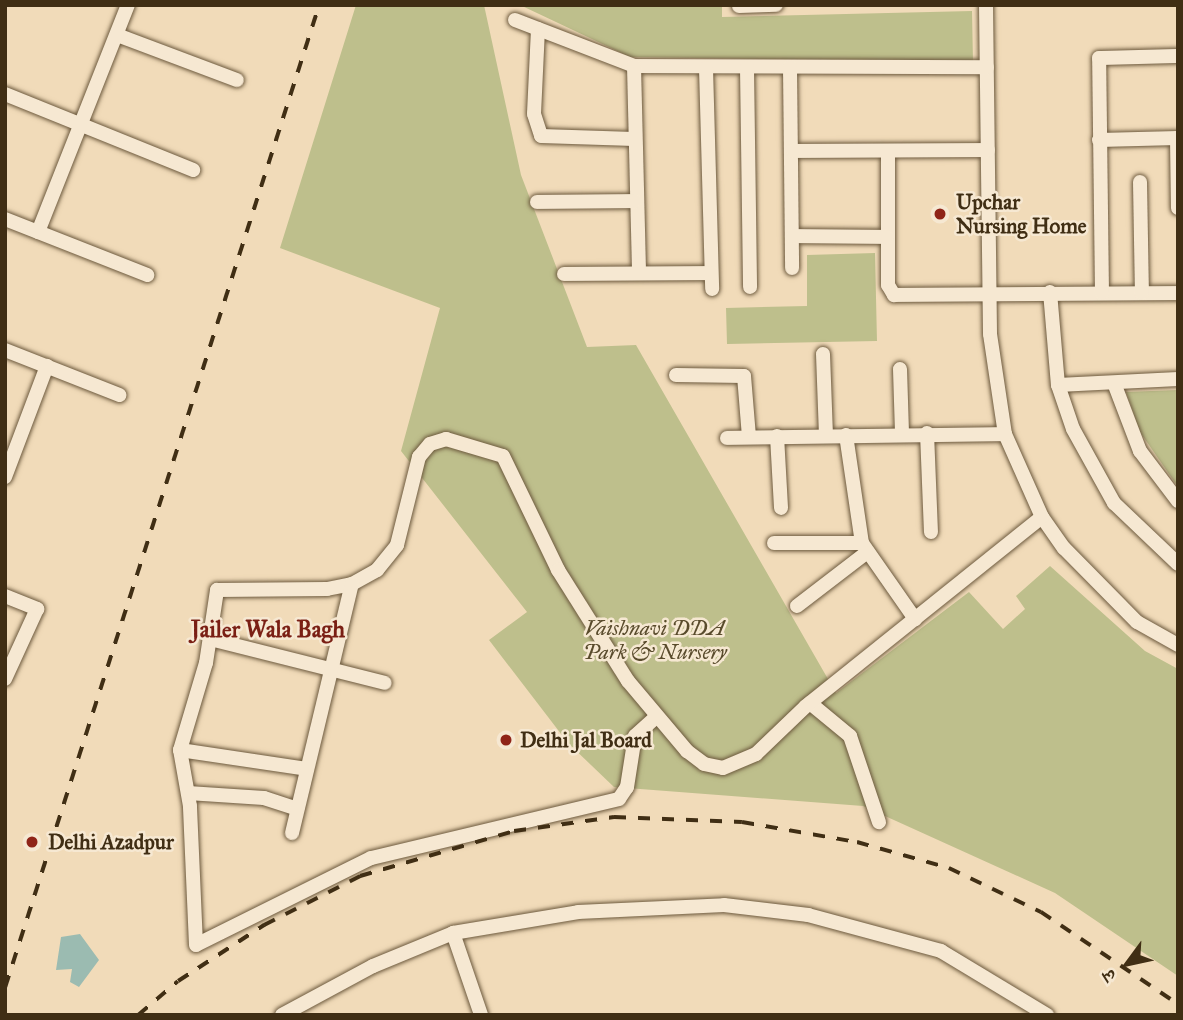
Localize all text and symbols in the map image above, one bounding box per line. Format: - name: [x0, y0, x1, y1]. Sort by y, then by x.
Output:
- place label: Upchar Nursing Home: [956, 189, 1087, 239]
- marker: Upchar Nursing Home: [930, 204, 950, 224]
- district label: Jailer Wala Bagh: [191, 615, 345, 643]
- park label: Vaishnavi DDA Park & Nursery: [583, 615, 727, 665]
- place label: Delhi Jal Board: [520, 727, 652, 753]
- marker: Delhi Jal Board: [498, 732, 514, 748]
- place label: Delhi Azadpur: [48, 829, 174, 855]
- marker: Delhi Azadpur: [22, 832, 42, 852]
- north arrow: [1092, 929, 1162, 999]
- text: उ: [1097, 965, 1121, 986]

